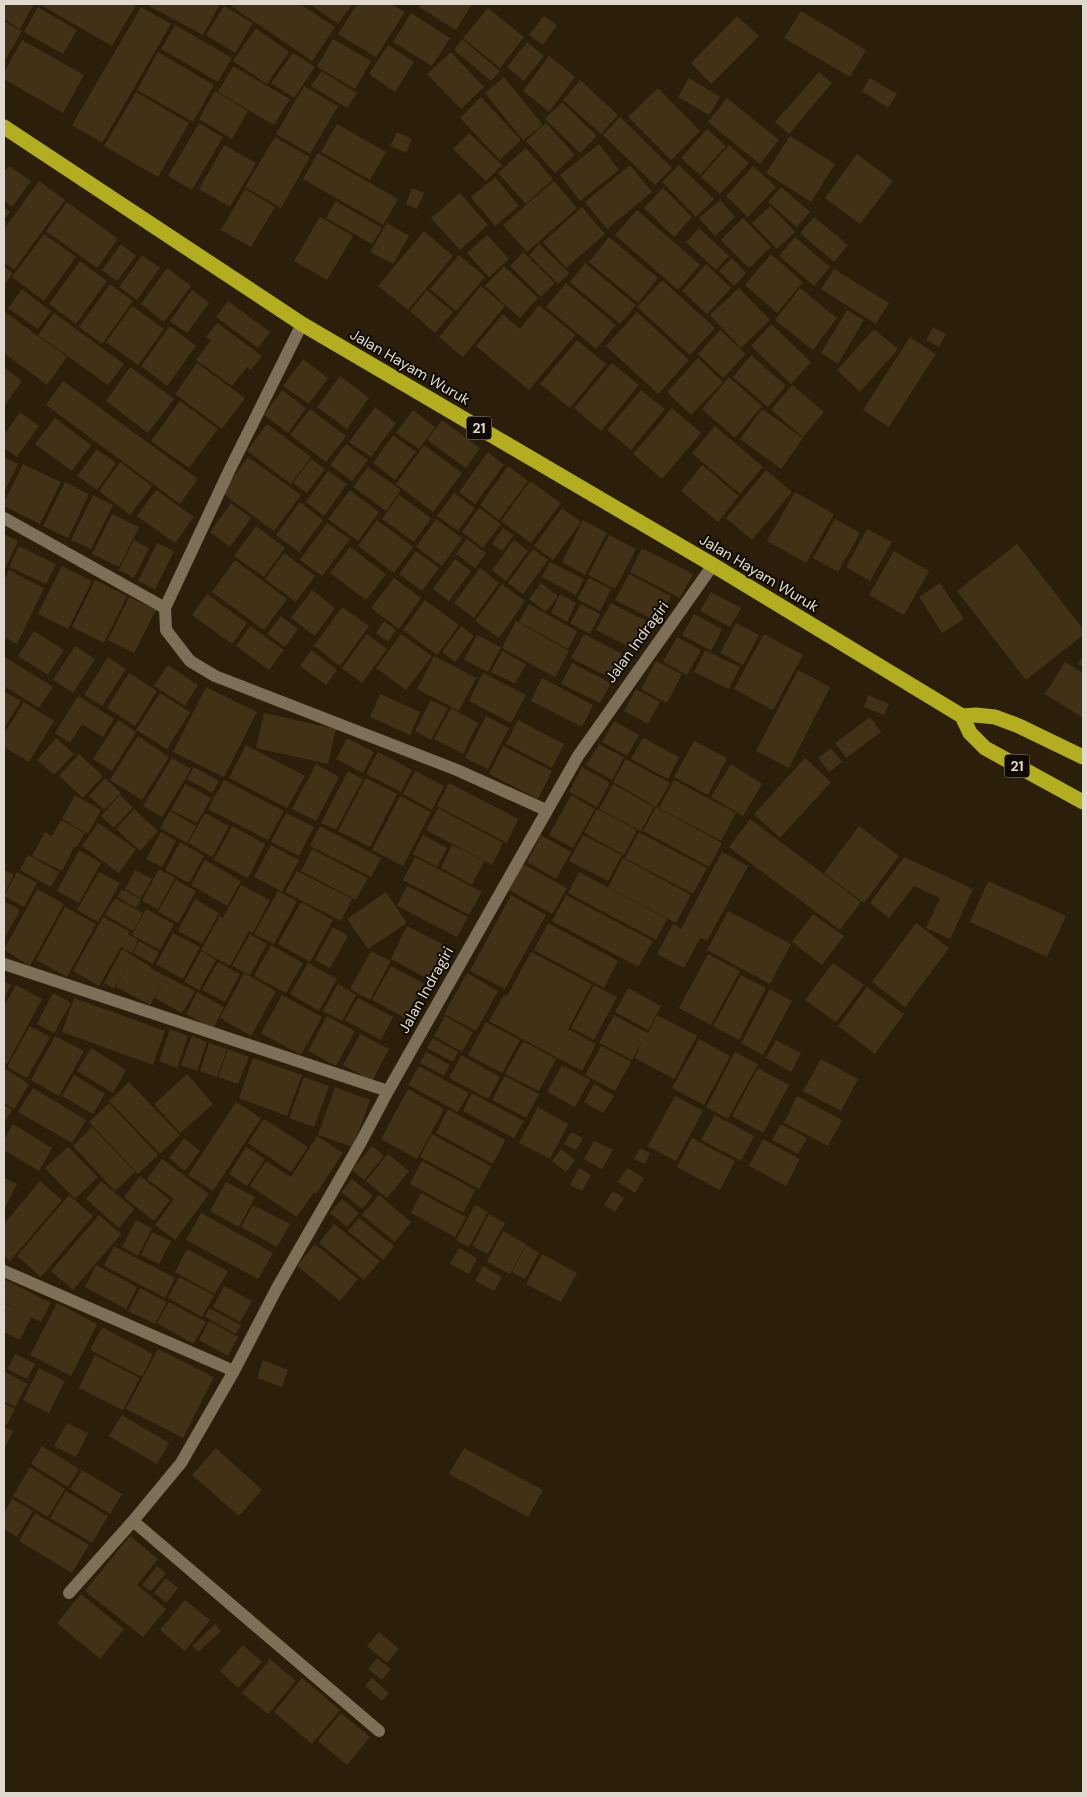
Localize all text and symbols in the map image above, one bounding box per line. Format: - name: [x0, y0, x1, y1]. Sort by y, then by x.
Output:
- street label: Jalan Hayam Wuruk: [346, 324, 474, 410]
- road number: 21: [466, 416, 492, 439]
- street label: Jalan Hayam Wuruk: [696, 529, 823, 617]
- street label: Jalan Indragiri: [601, 597, 673, 687]
- road number: 21: [1004, 754, 1030, 778]
- street label: Jalan Indragiri: [394, 943, 458, 1037]

